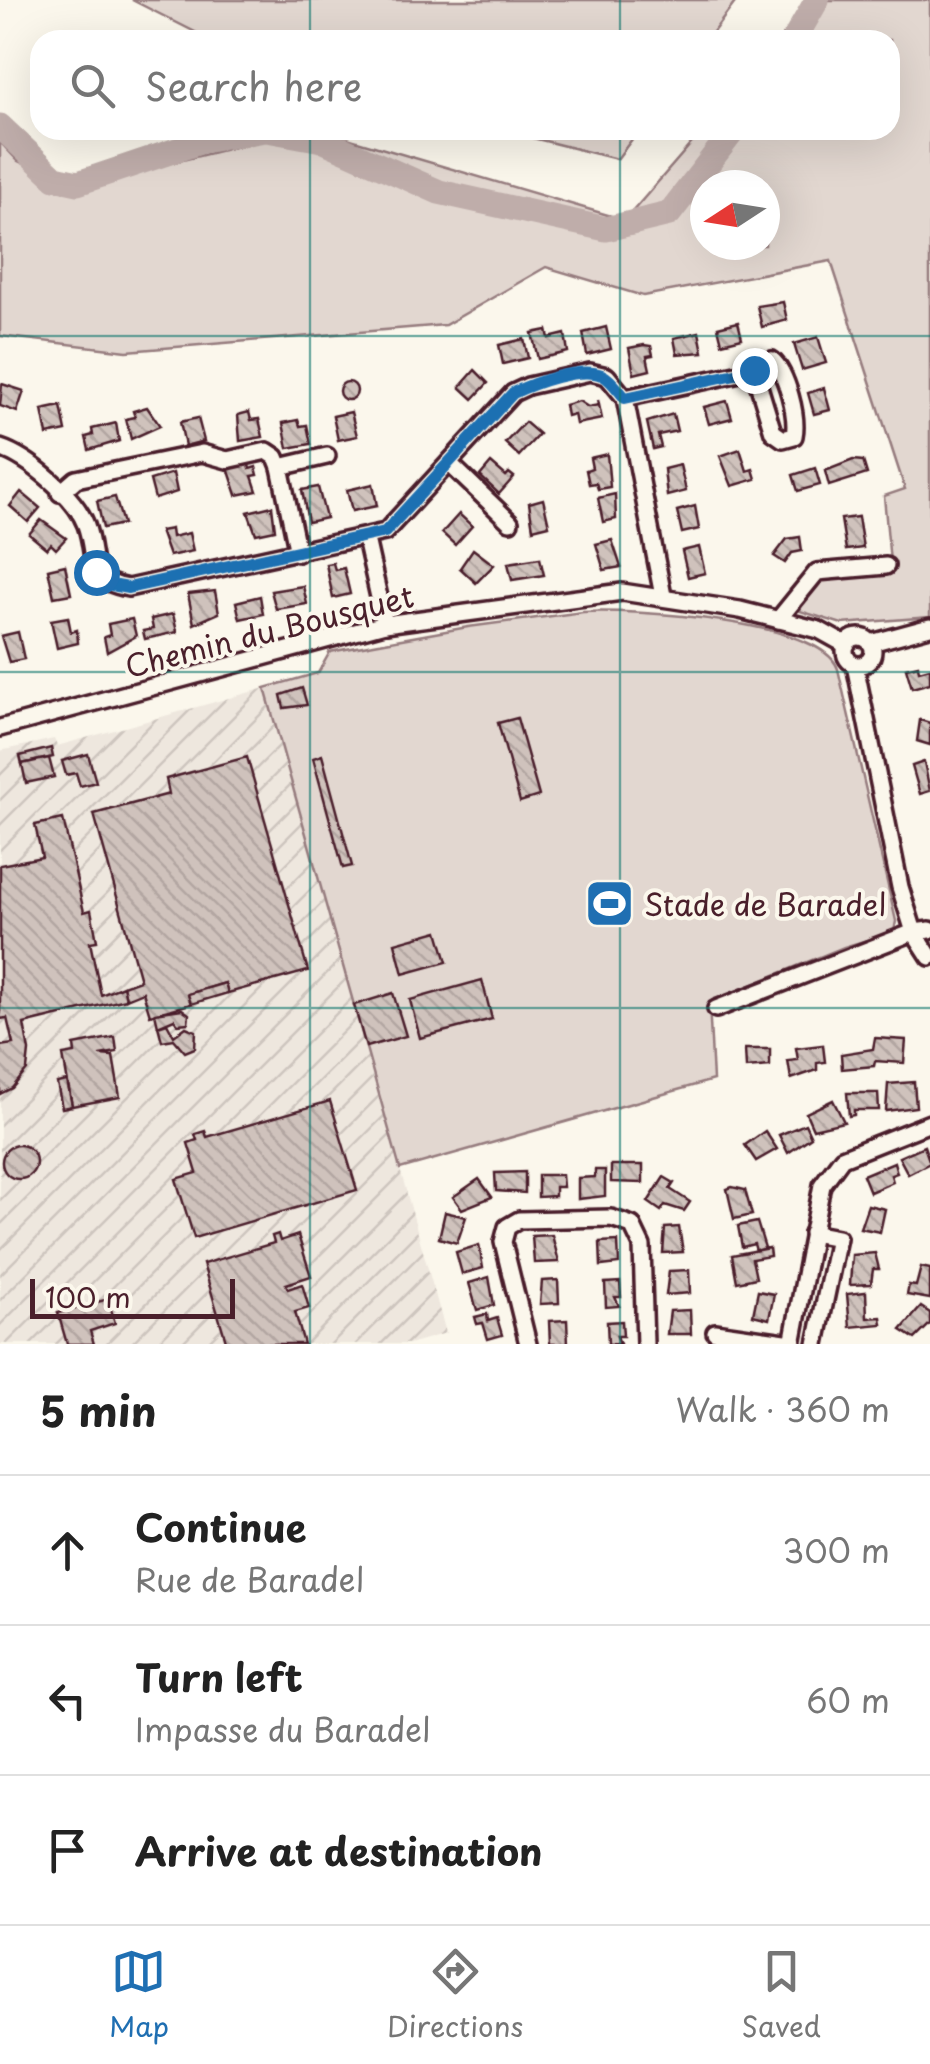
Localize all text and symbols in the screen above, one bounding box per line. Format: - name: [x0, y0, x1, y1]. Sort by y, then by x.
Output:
- search box: [30, 30, 900, 140]
- text: Search here: [145, 57, 362, 114]
- icon: search: [65, 58, 120, 113]
- north arrow: [690, 170, 780, 260]
- route end: [732, 348, 778, 394]
- route start: [74, 550, 120, 596]
- street label: Chemin du Bousquet: [120, 572, 418, 688]
- sports icon: Stade de Baradel: [583, 877, 635, 929]
- place label: Stade de Baradel: [644, 881, 886, 926]
- scale bar: [30, 1274, 235, 1318]
- text: 100 m: [45, 1275, 131, 1318]
- text: 5 min: [40, 1378, 157, 1441]
- text: Walk · 360 m: [676, 1385, 890, 1433]
- text: Continue: [135, 1498, 306, 1555]
- icon: ahead: [40, 1523, 95, 1578]
- text: 300 m: [782, 1526, 890, 1574]
- text: Rue de Baradel: [135, 1555, 364, 1603]
- text: Turn left: [135, 1648, 303, 1705]
- icon: left: [40, 1673, 95, 1728]
- text: 60 m: [806, 1676, 890, 1724]
- text: Impasse du Baradel: [135, 1705, 430, 1753]
- text: Arrive at destination: [135, 1822, 543, 1879]
- icon: arrive: [40, 1823, 95, 1878]
- tab: Map: [109, 1944, 169, 2047]
- tab: Directions: [387, 1944, 523, 2047]
- tab: Saved: [741, 1944, 821, 2047]

